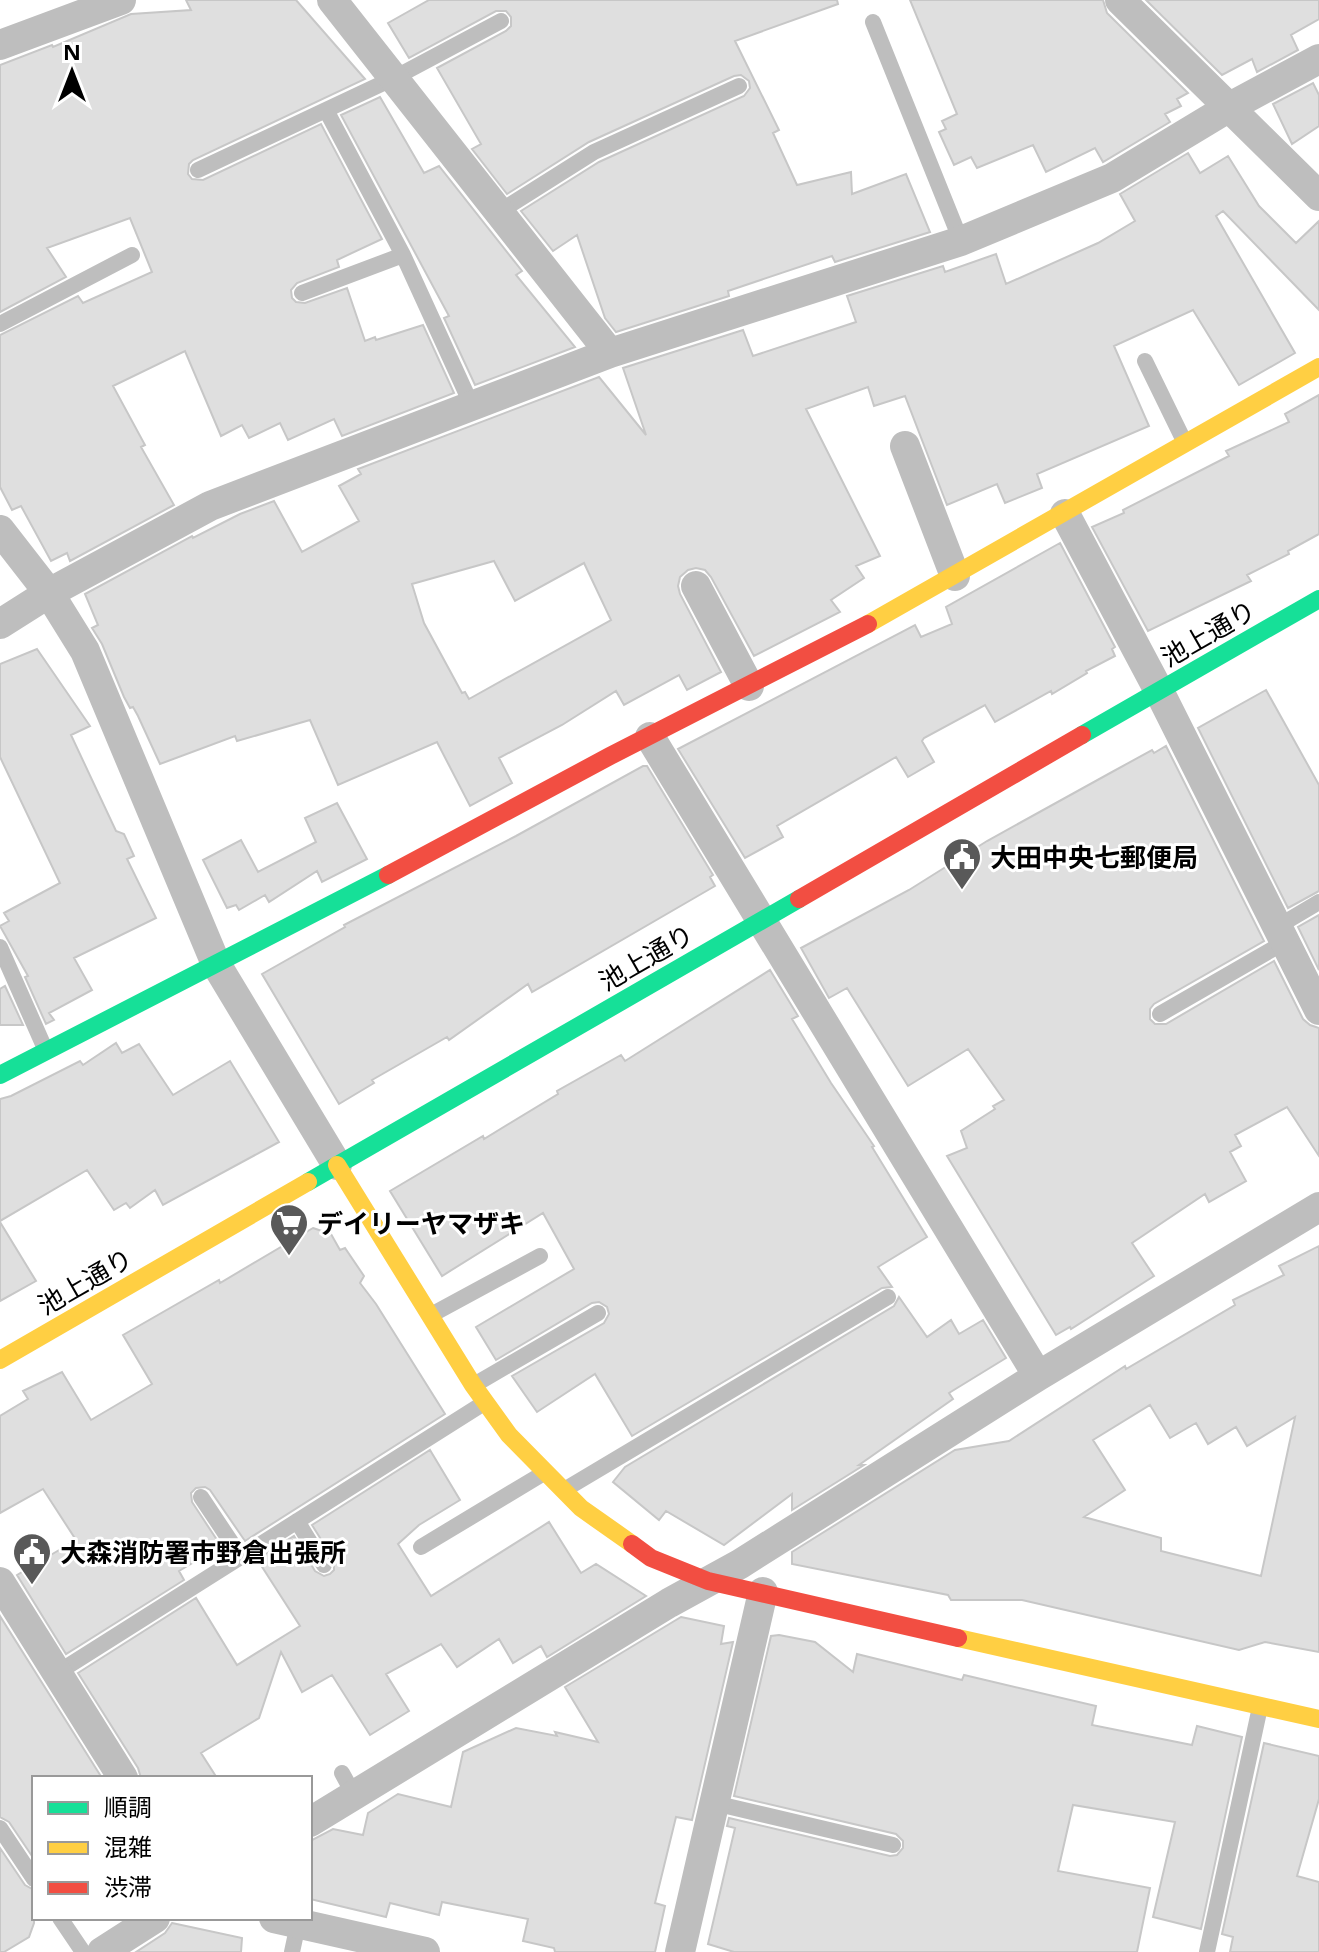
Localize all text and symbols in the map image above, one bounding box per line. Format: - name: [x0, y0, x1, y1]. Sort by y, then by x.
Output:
- north arrow: [32, 32, 112, 112]
- text: N: [63, 36, 81, 66]
- street label: 池上通り: [1154, 591, 1262, 675]
- public building icon: 大田中央七郵便局: [941, 836, 983, 891]
- place label: 大田中央七郵便局: [990, 839, 1198, 875]
- street label: 池上通り: [592, 915, 700, 999]
- supermarket icon: デイリーヤマザキ: [268, 1202, 310, 1257]
- place label: デイリーヤマザキ: [317, 1205, 525, 1241]
- street label: 池上通り: [31, 1239, 139, 1323]
- public building icon: 大森消防署市野倉出張所: [11, 1531, 53, 1586]
- place label: 大森消防署市野倉出張所: [60, 1534, 346, 1570]
- legend: [32, 1776, 312, 1920]
- text: 順調: [104, 1790, 152, 1823]
- text: 混雑: [104, 1830, 152, 1863]
- text: 渋滞: [104, 1870, 152, 1903]

